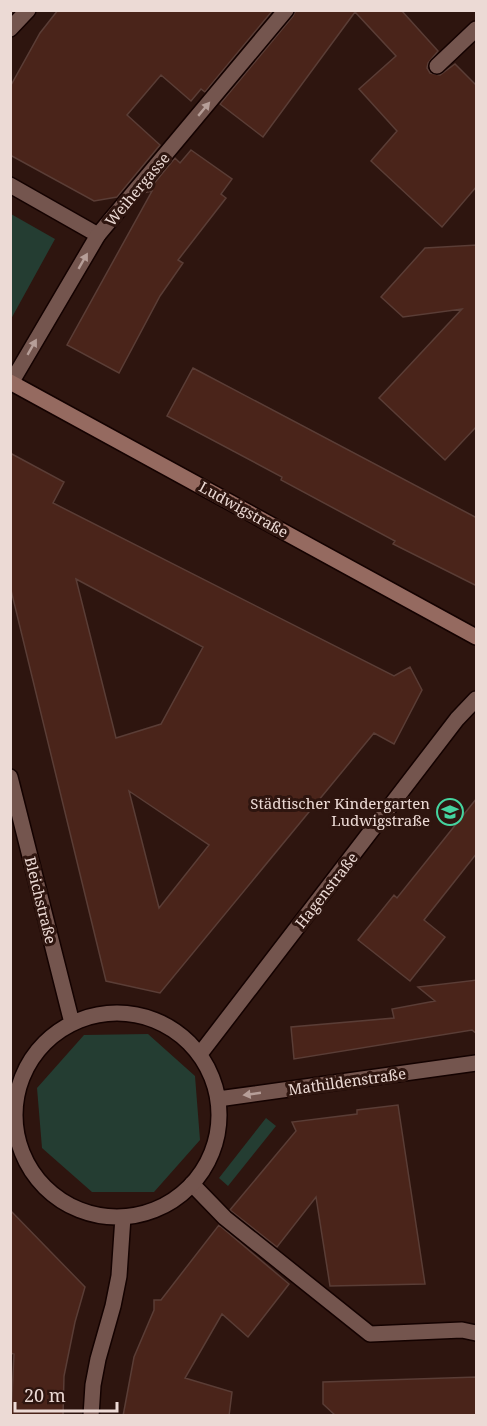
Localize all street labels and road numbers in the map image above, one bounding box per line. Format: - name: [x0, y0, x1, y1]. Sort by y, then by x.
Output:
- street label: Weihergasse: [100, 148, 174, 230]
- street label: Ludwigstraße: [196, 476, 292, 542]
- street label: Hagenstraße: [290, 848, 362, 932]
- street label: Bleichstraße: [21, 854, 61, 946]
- street label: Mathildenstraße: [287, 1063, 407, 1099]

